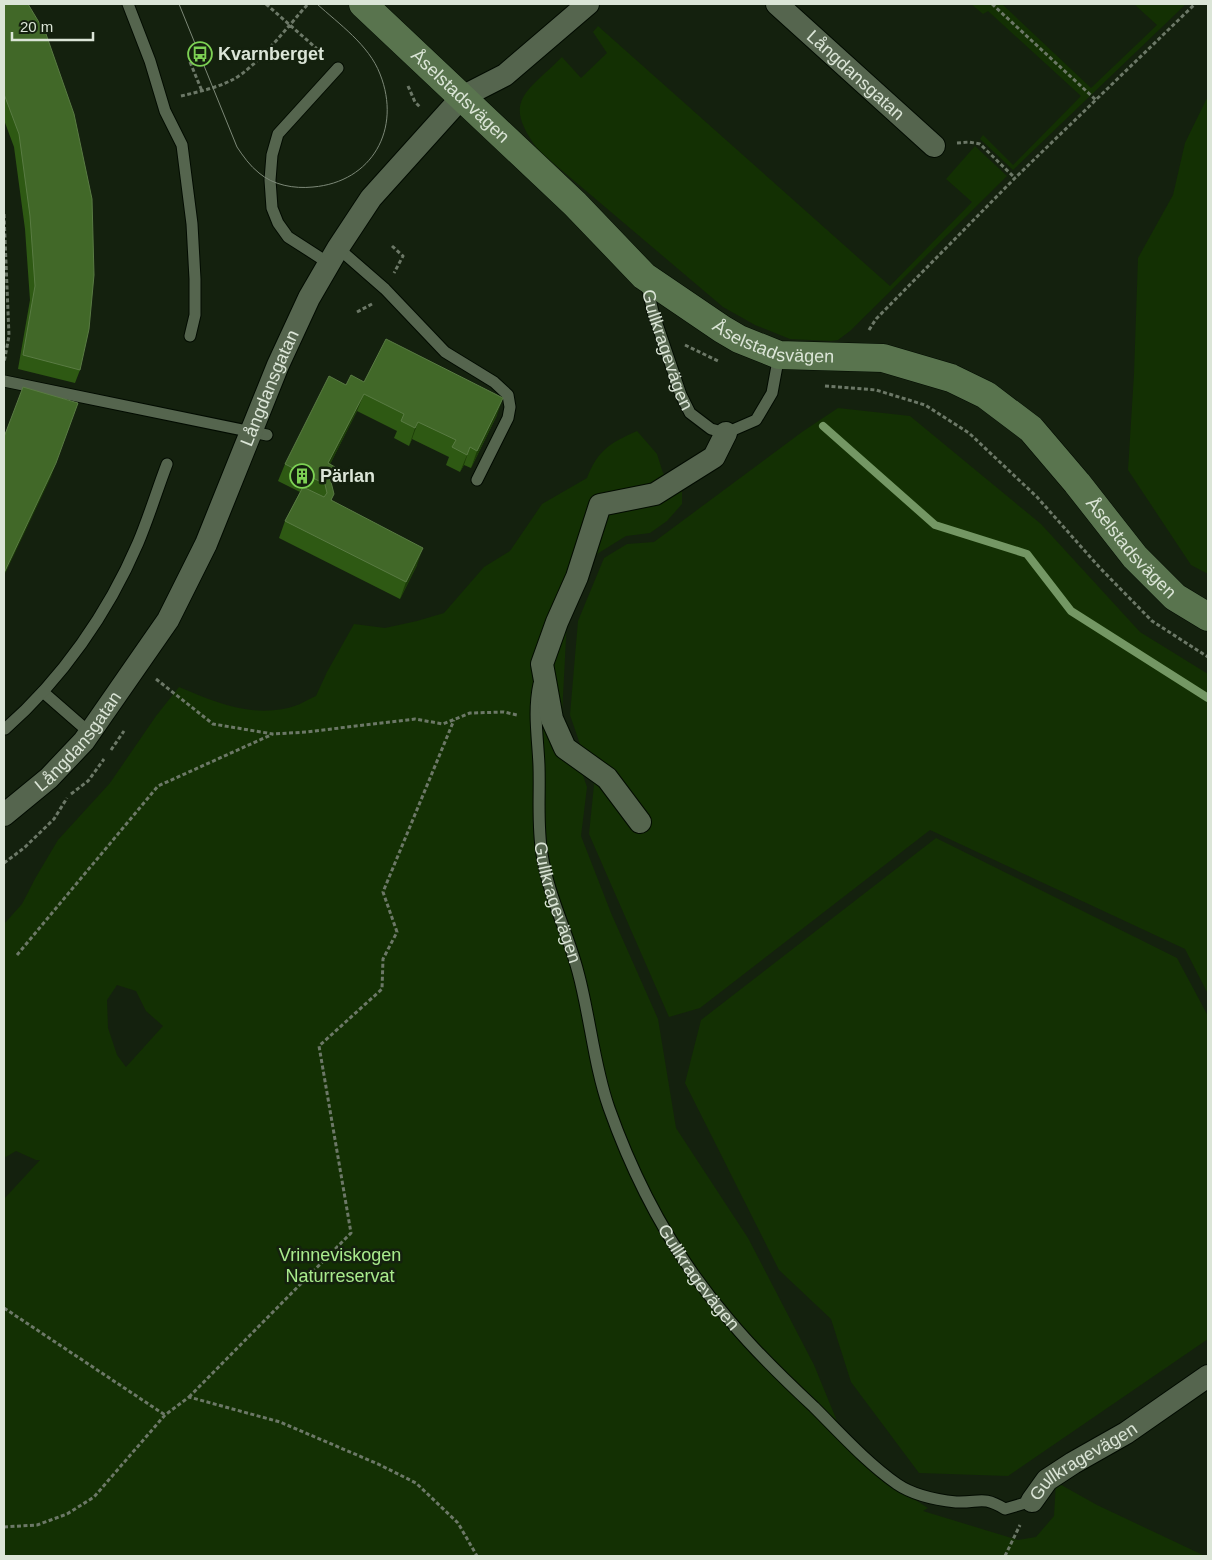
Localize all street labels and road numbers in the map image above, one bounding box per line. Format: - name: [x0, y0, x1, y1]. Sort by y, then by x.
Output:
- street label: Långdansgatan: [803, 26, 908, 124]
- street label: Åselstadsvägen: [407, 45, 514, 147]
- street label: Gullkragevägen: [638, 287, 697, 413]
- street label: Åselstadsvägen: [709, 316, 835, 367]
- street label: Långdansgatan: [236, 327, 303, 449]
- street label: Åselstadsvägen: [1082, 493, 1180, 602]
- street label: Långdansgatan: [31, 688, 125, 795]
- street label: Gullkragevägen: [530, 840, 585, 966]
- street label: Gullkragevägen: [654, 1221, 744, 1334]
- street label: Gullkragevägen: [1026, 1418, 1141, 1504]

